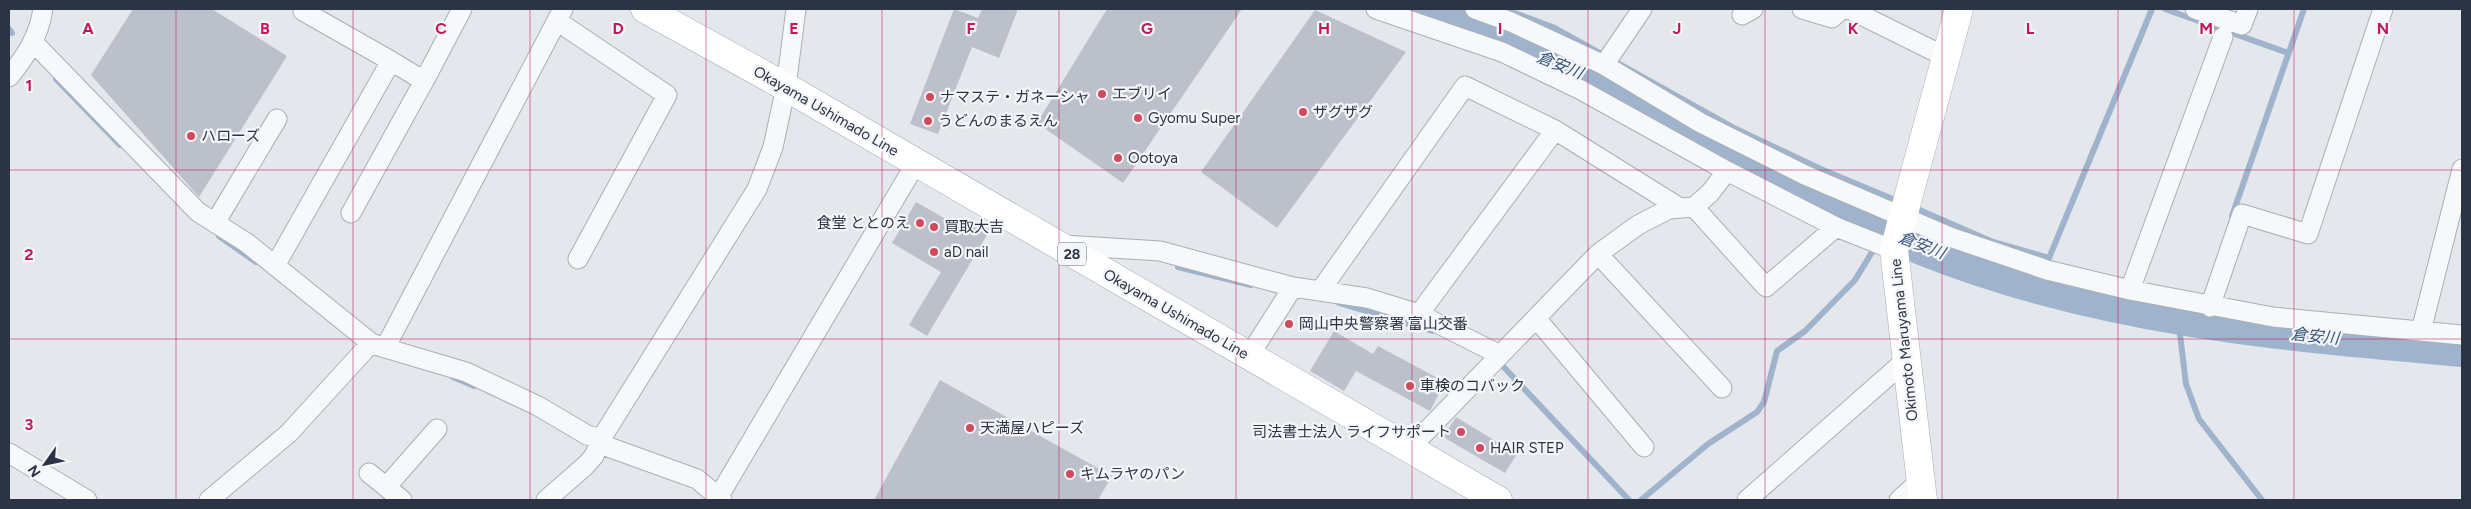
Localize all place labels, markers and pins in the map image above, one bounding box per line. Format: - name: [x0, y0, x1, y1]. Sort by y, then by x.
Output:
- place label: エブリイ: [1112, 85, 1172, 103]
- place label: ナマステ・ガネーシャ: [940, 88, 1090, 106]
- marker: エブリイ: [1096, 88, 1108, 100]
- marker: ナマステ・ガネーシャ: [924, 91, 936, 103]
- place label: ザグザグ: [1313, 103, 1373, 121]
- marker: ザグザグ: [1297, 106, 1309, 118]
- place label: Gyomu Super: [1148, 109, 1240, 127]
- place label: うどんのまるえん: [938, 112, 1058, 130]
- marker: Gyomu Super: [1132, 112, 1144, 124]
- marker: うどんのまるえん: [922, 115, 934, 127]
- place label: ハローズ: [201, 127, 260, 145]
- marker: ハローズ: [185, 130, 197, 142]
- place label: Ootoya: [1128, 149, 1178, 167]
- marker: Ootoya: [1112, 152, 1124, 164]
- place label: 食堂 ととのえ: [816, 214, 910, 232]
- marker: 食堂 ととのえ: [914, 217, 926, 229]
- place label: 買取大吉: [944, 218, 1004, 236]
- marker: 買取大吉: [928, 221, 940, 233]
- place label: aD nail: [944, 243, 988, 261]
- marker: aD nail: [928, 246, 940, 258]
- place label: 岡山中央警察署 富山交番: [1299, 315, 1468, 333]
- marker: 岡山中央警察署 富山交番: [1283, 318, 1295, 330]
- place label: 車検のコバック: [1420, 377, 1525, 395]
- marker: 車検のコバック: [1404, 380, 1416, 392]
- place label: 天満屋ハピーズ: [980, 419, 1084, 437]
- marker: 天満屋ハピーズ: [964, 422, 976, 434]
- place label: 司法書士法人 ライフサポート: [1252, 423, 1451, 441]
- marker: 司法書士法人 ライフサポート: [1455, 426, 1467, 438]
- place label: HAIR STEP: [1490, 439, 1564, 457]
- marker: HAIR STEP: [1474, 442, 1486, 454]
- place label: キムラヤのパン: [1080, 465, 1185, 483]
- marker: キムラヤのパン: [1064, 468, 1076, 480]

